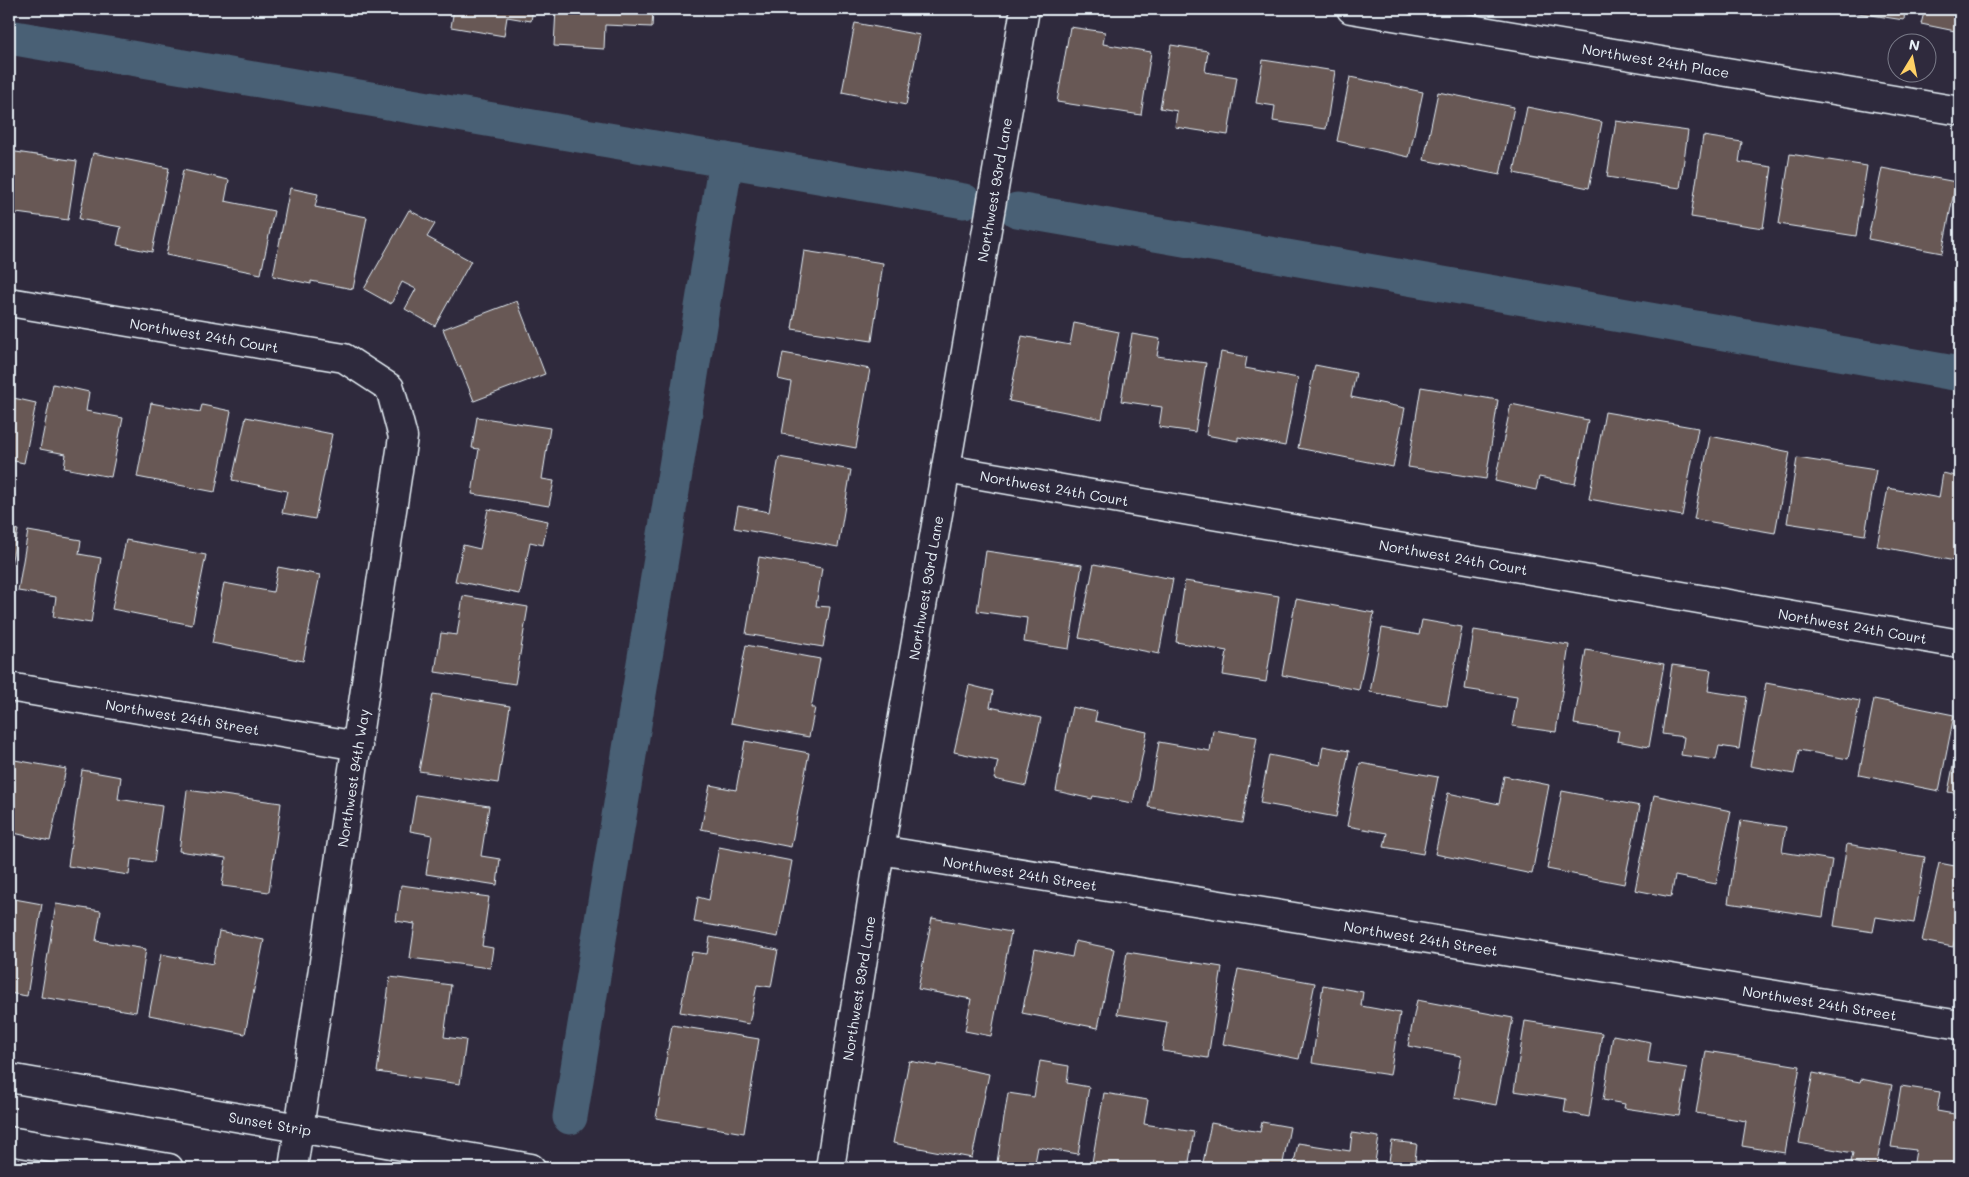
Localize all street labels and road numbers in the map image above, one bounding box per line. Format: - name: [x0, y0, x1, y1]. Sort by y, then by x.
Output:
- street label: Northwest 24th Place: [1581, 38, 1731, 82]
- street label: Northwest 93rd Lane: [972, 116, 1016, 263]
- street label: Northwest 24th Court: [128, 313, 280, 356]
- street label: Northwest 24th Court: [979, 466, 1130, 510]
- street label: Northwest 93rd Lane: [903, 514, 947, 661]
- street label: Northwest 24th Court: [1378, 534, 1529, 579]
- street label: Northwest 24th Court: [1777, 603, 1928, 648]
- street label: Northwest 24th Street: [104, 694, 261, 739]
- street label: Northwest 94th Way: [333, 707, 373, 849]
- street label: Northwest 24th Street: [942, 851, 1099, 895]
- street label: Northwest 93rd Lane: [838, 915, 879, 1062]
- street label: Northwest 24th Street: [1342, 916, 1499, 960]
- street label: Northwest 24th Street: [1741, 980, 1898, 1024]
- street label: Sunset Strip: [227, 1107, 313, 1139]

